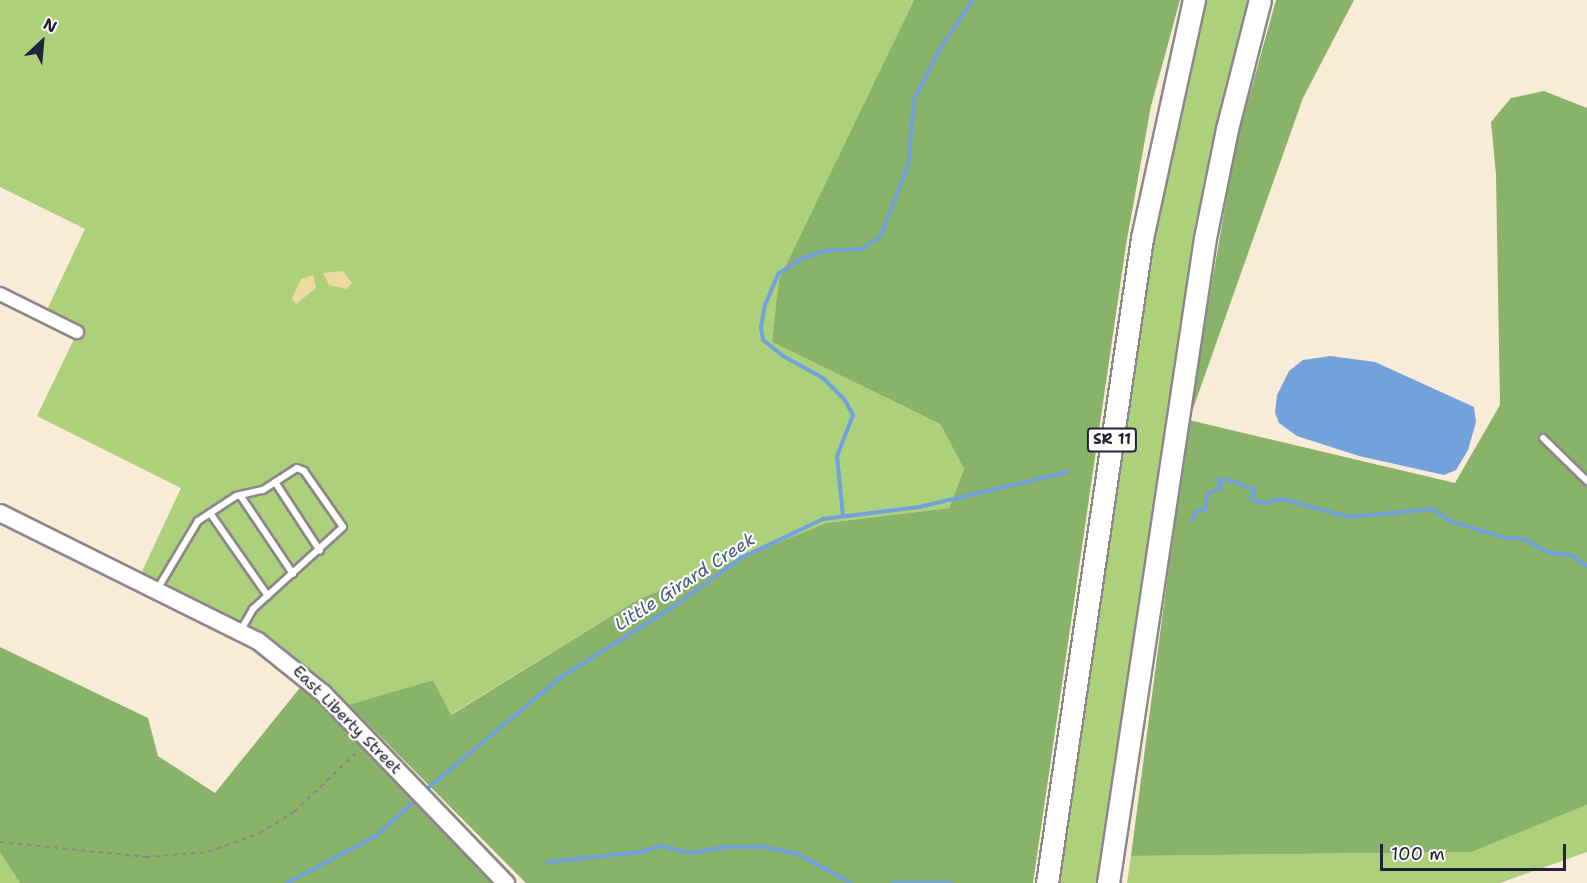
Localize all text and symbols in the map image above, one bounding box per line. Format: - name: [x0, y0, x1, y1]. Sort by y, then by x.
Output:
- north arrow: [12, 12, 72, 72]
- text: N: [40, 13, 60, 38]
- road number: SR 11: [1086, 428, 1138, 452]
- water label: Little Girard Creek: [611, 528, 759, 636]
- street label: East Liberty Street: [289, 662, 405, 778]
- scale bar: [1383, 832, 1569, 870]
- text: 100 m: [1391, 842, 1445, 866]

